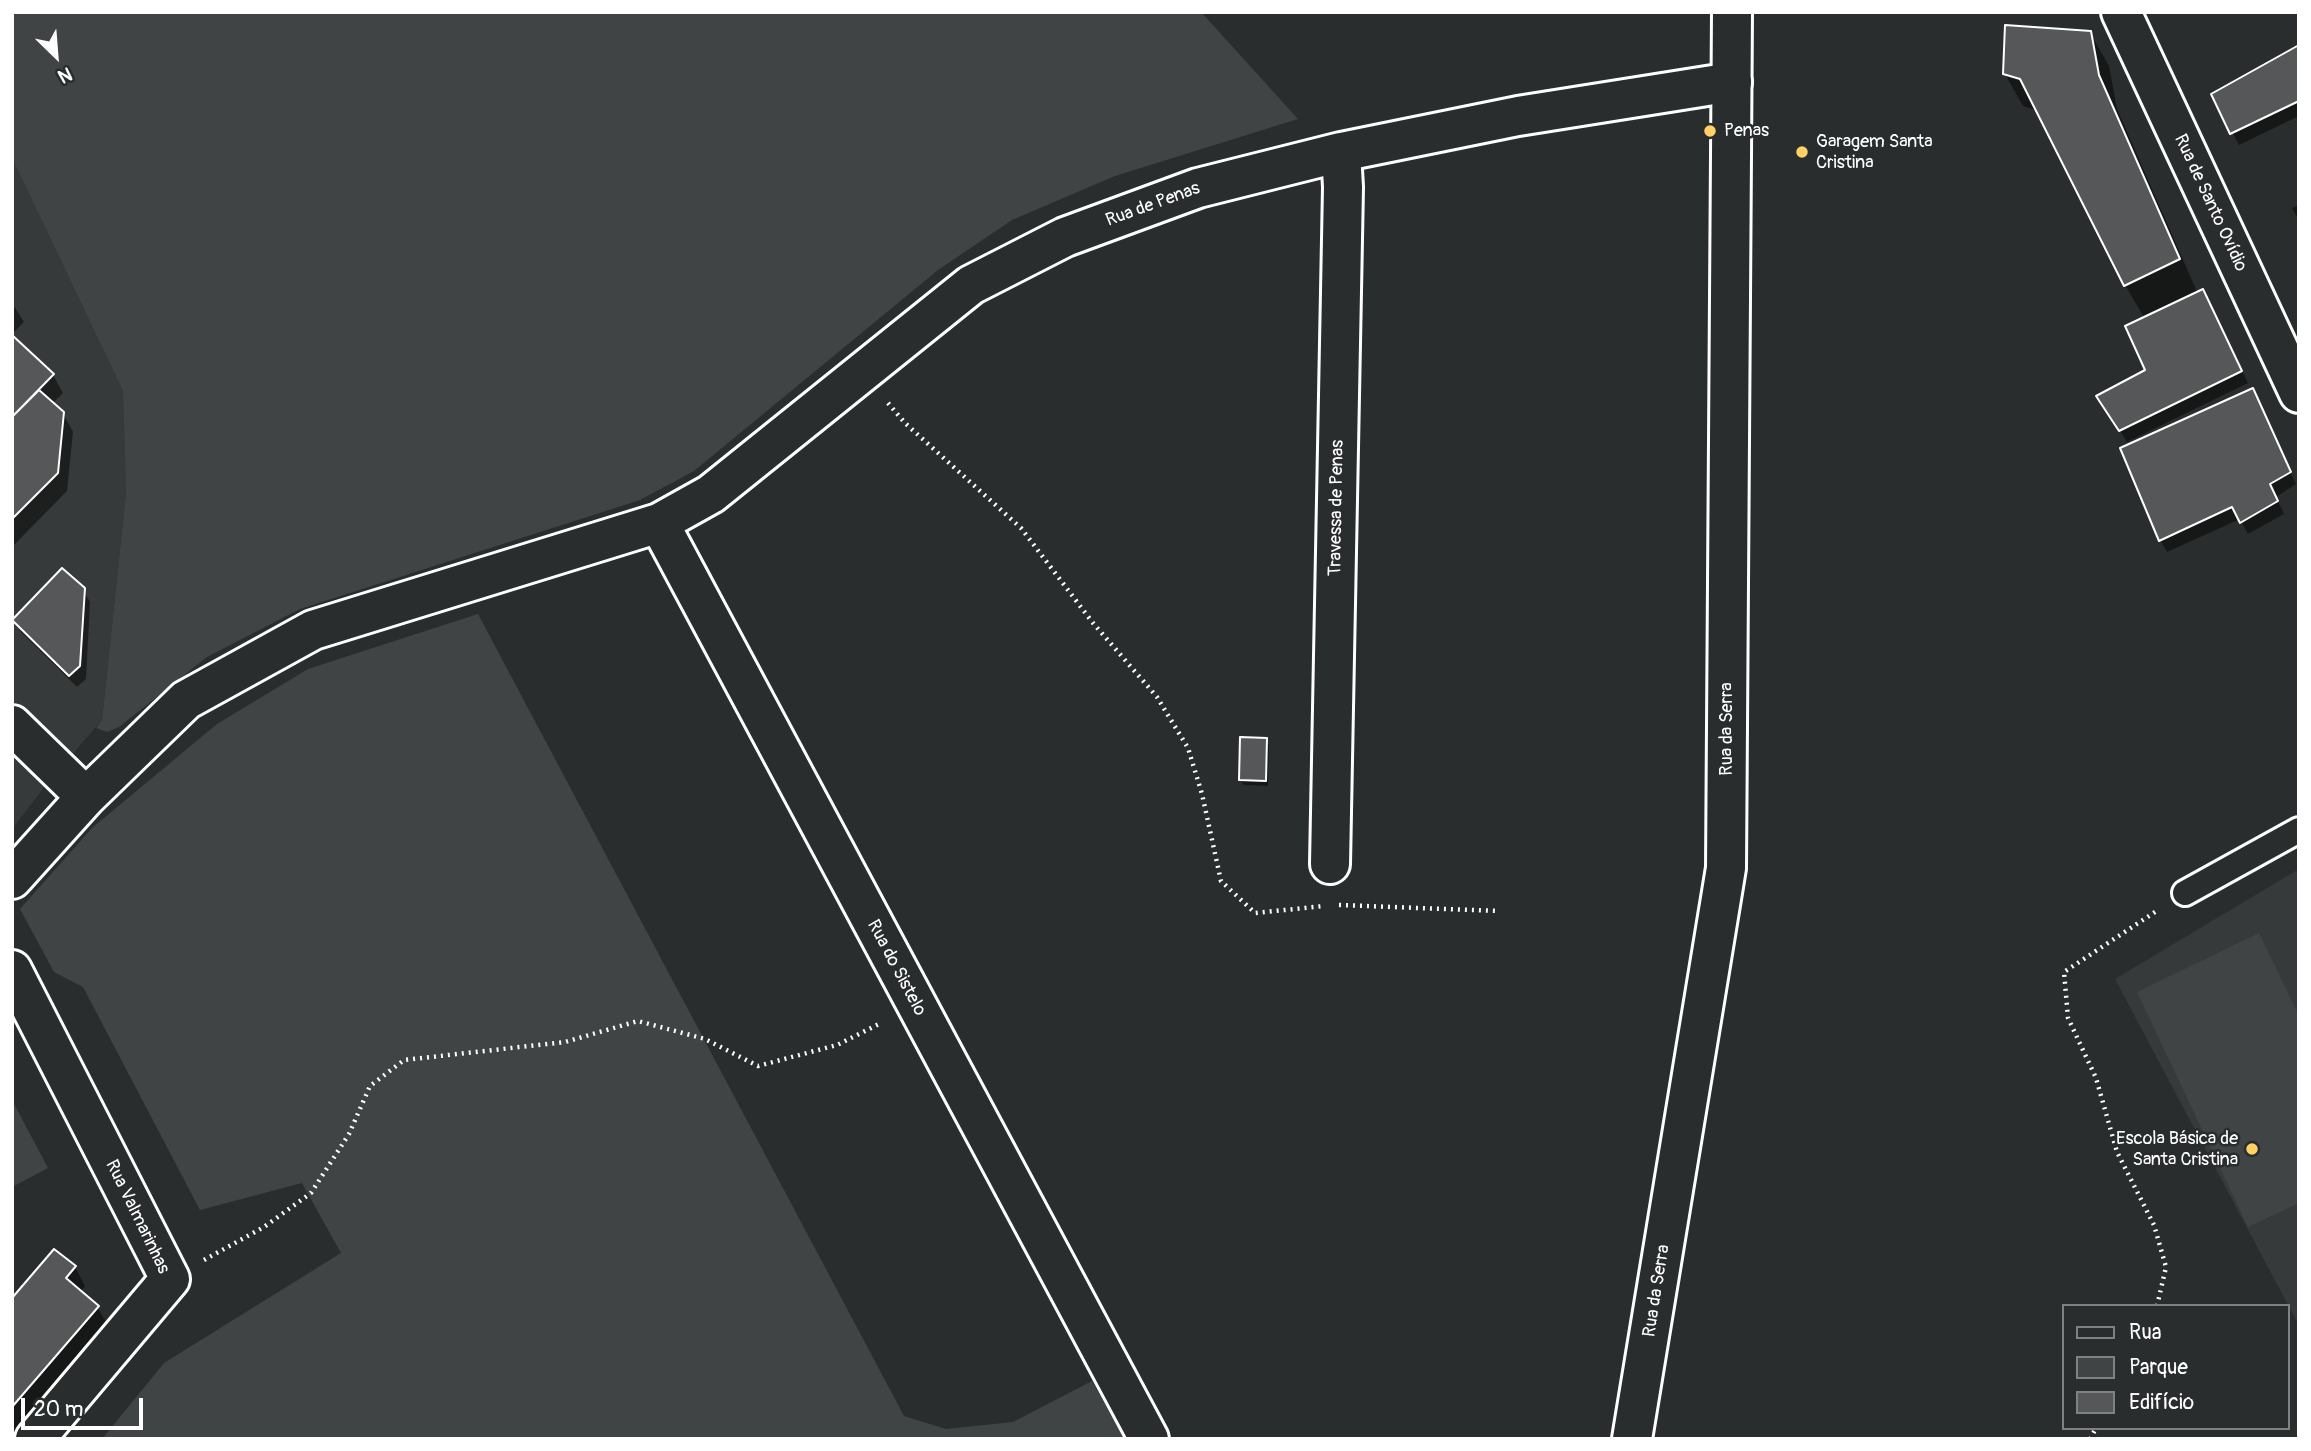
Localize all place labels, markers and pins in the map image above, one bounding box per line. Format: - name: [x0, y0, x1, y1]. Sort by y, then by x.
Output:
- place label: Penas: [1724, 120, 1769, 142]
- marker: Penas: [1702, 123, 1718, 139]
- place label: Garagem Santa Cristina: [1816, 131, 1933, 174]
- marker: Garagem Santa Cristina: [1794, 144, 1810, 160]
- place label: Escola Básica de Santa Cristina: [2116, 1128, 2238, 1170]
- marker: Escola Básica de Santa Cristina: [2244, 1141, 2260, 1157]

